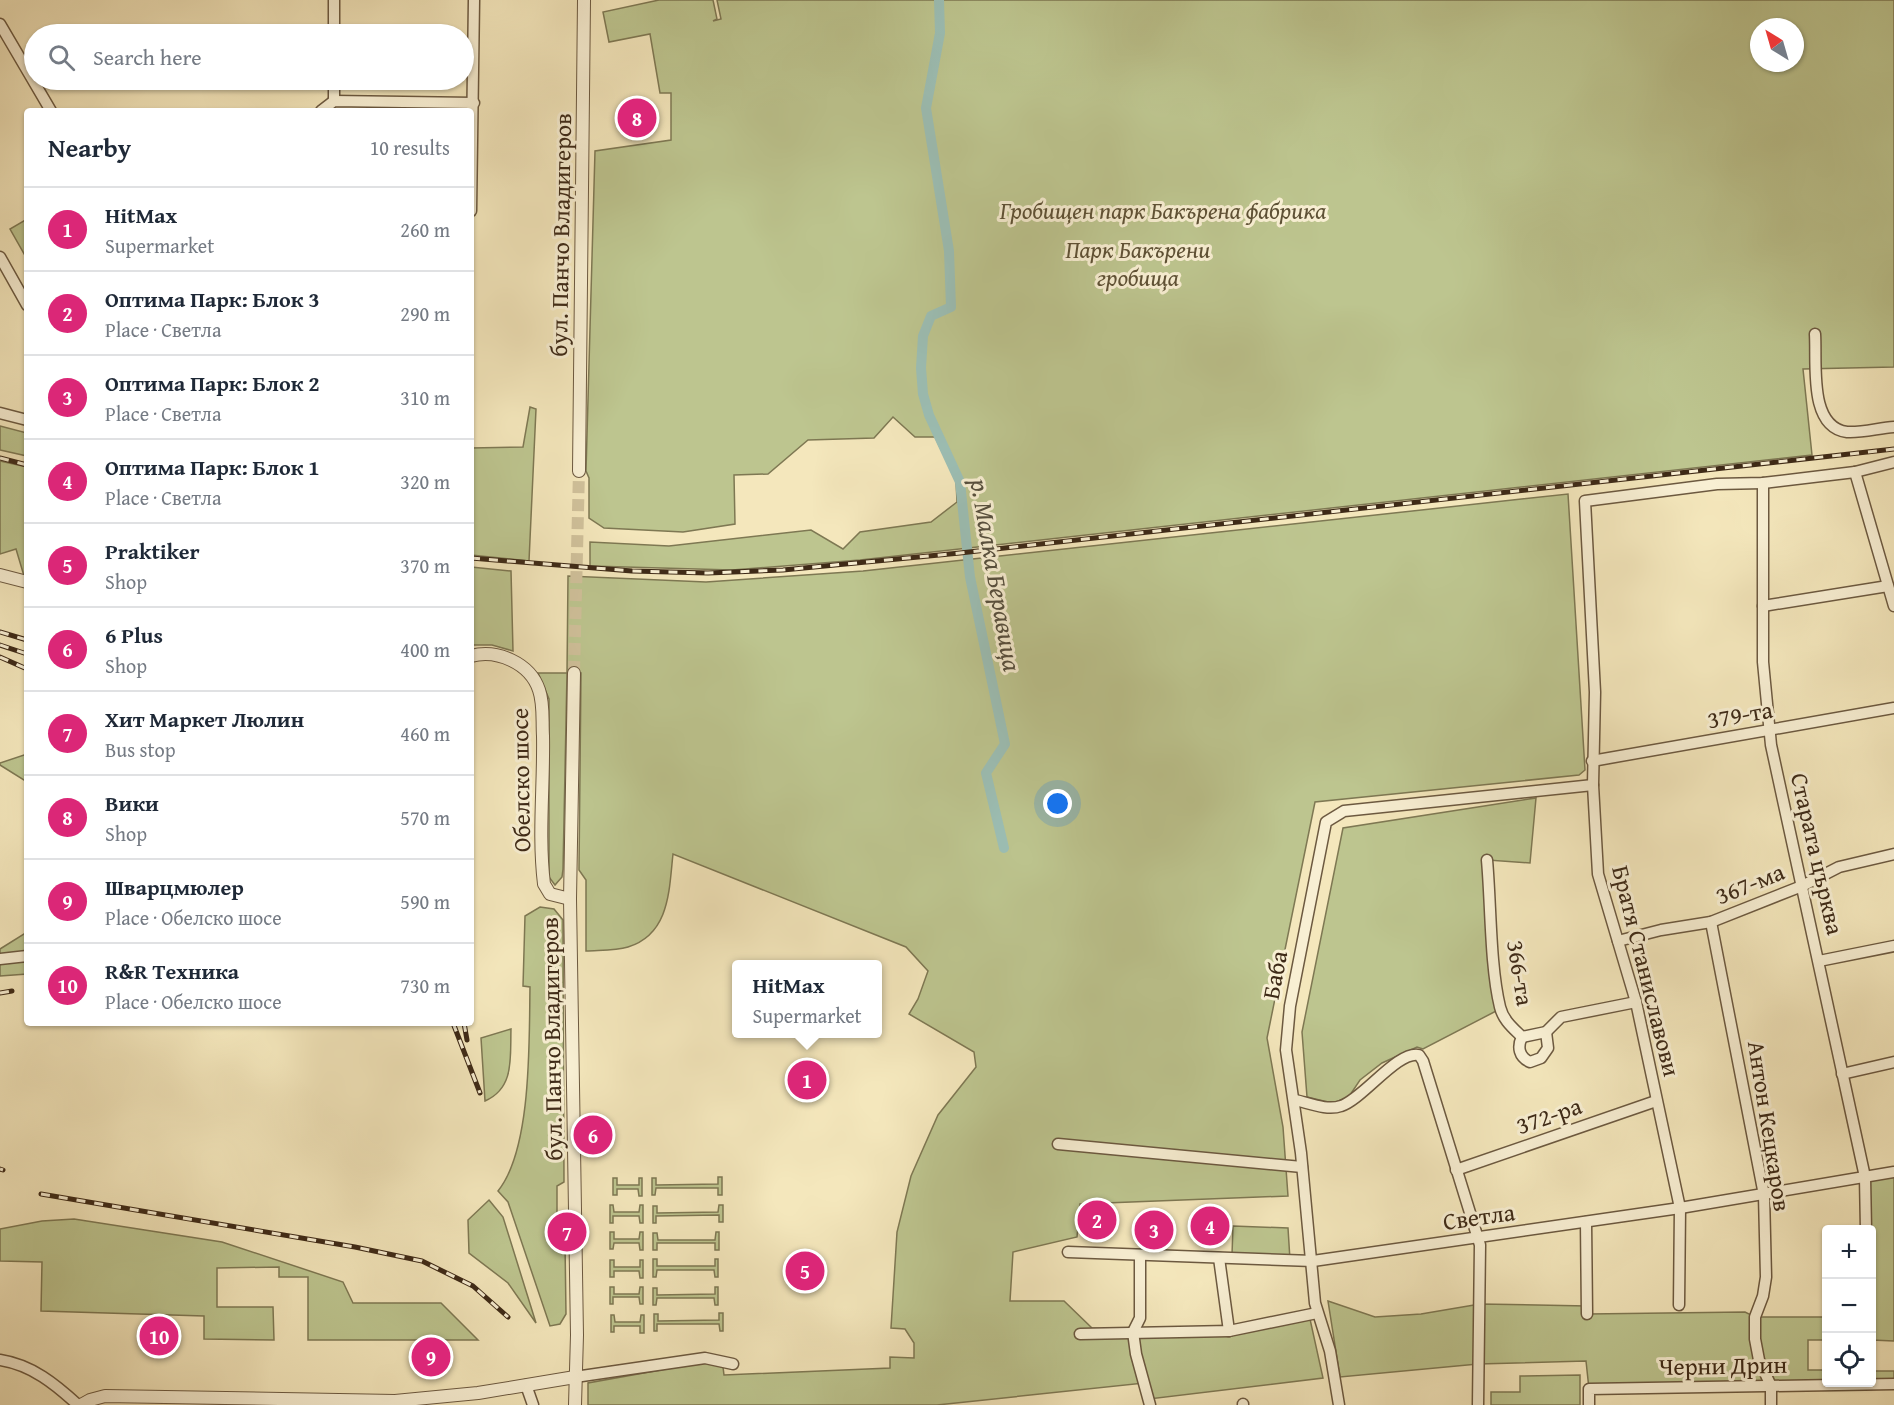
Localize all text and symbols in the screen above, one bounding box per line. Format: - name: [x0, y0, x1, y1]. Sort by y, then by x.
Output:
- north arrow: [1750, 18, 1804, 72]
- search box: [24, 24, 474, 90]
- icon: search: [45, 41, 78, 74]
- text: Search here: [93, 41, 202, 73]
- pin: 8: [618, 96, 656, 140]
- street label: бул. Панчо Владигеров: [541, 113, 580, 357]
- text: Nearby: [48, 128, 131, 167]
- text: 10 results: [370, 133, 450, 162]
- park label: Гробищен парк Бакърена фабрика: [999, 193, 1326, 228]
- text: HitMax: [105, 199, 177, 231]
- text: 1: [62, 215, 73, 244]
- text: 260 m: [400, 215, 450, 244]
- text: Supermarket: [105, 231, 214, 260]
- park label: Парк Бакърени гробища: [1066, 232, 1210, 295]
- text: Оптима Парк: Блок 3: [105, 283, 320, 315]
- text: 2: [62, 299, 73, 328]
- text: 290 m: [400, 299, 450, 328]
- text: Place · Светла: [105, 315, 221, 344]
- text: Оптима Парк: Блок 2: [105, 367, 320, 399]
- text: 3: [62, 383, 73, 412]
- text: 310 m: [400, 383, 450, 412]
- text: Place · Светла: [105, 399, 221, 428]
- text: Оптима Парк: Блок 1: [105, 451, 320, 483]
- text: 4: [62, 467, 73, 496]
- text: 320 m: [400, 467, 450, 496]
- water label: р. Малка Беравица: [960, 475, 1033, 674]
- text: Place · Светла: [105, 483, 221, 512]
- text: Praktiker: [105, 535, 200, 567]
- text: 5: [62, 551, 73, 580]
- text: 370 m: [400, 551, 450, 580]
- text: Shop: [105, 567, 147, 596]
- text: 6 Plus: [105, 619, 163, 651]
- text: 6: [62, 635, 73, 664]
- text: 400 m: [400, 635, 450, 664]
- text: Shop: [105, 651, 147, 680]
- street label: 379-та: [1704, 691, 1776, 737]
- text: Хит Маркет Люлин: [105, 703, 304, 735]
- street label: Обелско шосе: [502, 708, 539, 852]
- text: 7: [62, 719, 73, 748]
- text: 460 m: [400, 719, 450, 748]
- text: Bus stop: [105, 735, 176, 764]
- street label: Старата църква: [1782, 770, 1853, 939]
- text: Вики: [105, 787, 159, 819]
- your location: [1043, 789, 1072, 818]
- text: 8: [62, 803, 73, 832]
- text: 570 m: [400, 803, 450, 832]
- text: Shop: [105, 819, 147, 848]
- street label: 367-ма: [1710, 854, 1790, 913]
- street label: Братя Станиславови: [1603, 862, 1690, 1080]
- text: Шварцмюлер: [105, 871, 244, 903]
- text: 9: [62, 887, 73, 916]
- text: 590 m: [400, 887, 450, 916]
- text: Place · Обелско шосе: [105, 903, 282, 932]
- street label: бул. Панчо Владигеров: [532, 917, 571, 1161]
- street label: 366-та: [1498, 938, 1543, 1009]
- street label: Баба: [1253, 947, 1296, 1002]
- text: R&R Техника: [105, 955, 239, 987]
- popup: [732, 960, 882, 1038]
- text: HitMax: [752, 969, 825, 1001]
- text: 10: [57, 971, 78, 1000]
- text: 730 m: [400, 971, 450, 1000]
- text: Place · Обелско шосе: [105, 987, 282, 1016]
- text: Supermarket: [752, 1001, 862, 1030]
- street label: Антон Кецкаров: [1739, 1038, 1800, 1214]
- pin: 1: [788, 1058, 826, 1102]
- street label: 372-ра: [1511, 1088, 1587, 1143]
- pin: 6: [574, 1112, 612, 1158]
- street label: Светла: [1441, 1194, 1518, 1239]
- pin: 2: [1078, 1198, 1116, 1242]
- pin: 4: [1190, 1204, 1230, 1248]
- pin: 3: [1134, 1208, 1174, 1252]
- pin: 7: [548, 1210, 586, 1254]
- map controls: [1822, 1225, 1876, 1387]
- button: +: [1822, 1225, 1876, 1279]
- pin: 5: [786, 1248, 824, 1294]
- button: −: [1822, 1279, 1876, 1333]
- pin: 10: [140, 1314, 178, 1358]
- button: locate: [1822, 1333, 1876, 1387]
- pin: 9: [412, 1334, 450, 1380]
- street label: Черни Дрин: [1658, 1347, 1788, 1384]

